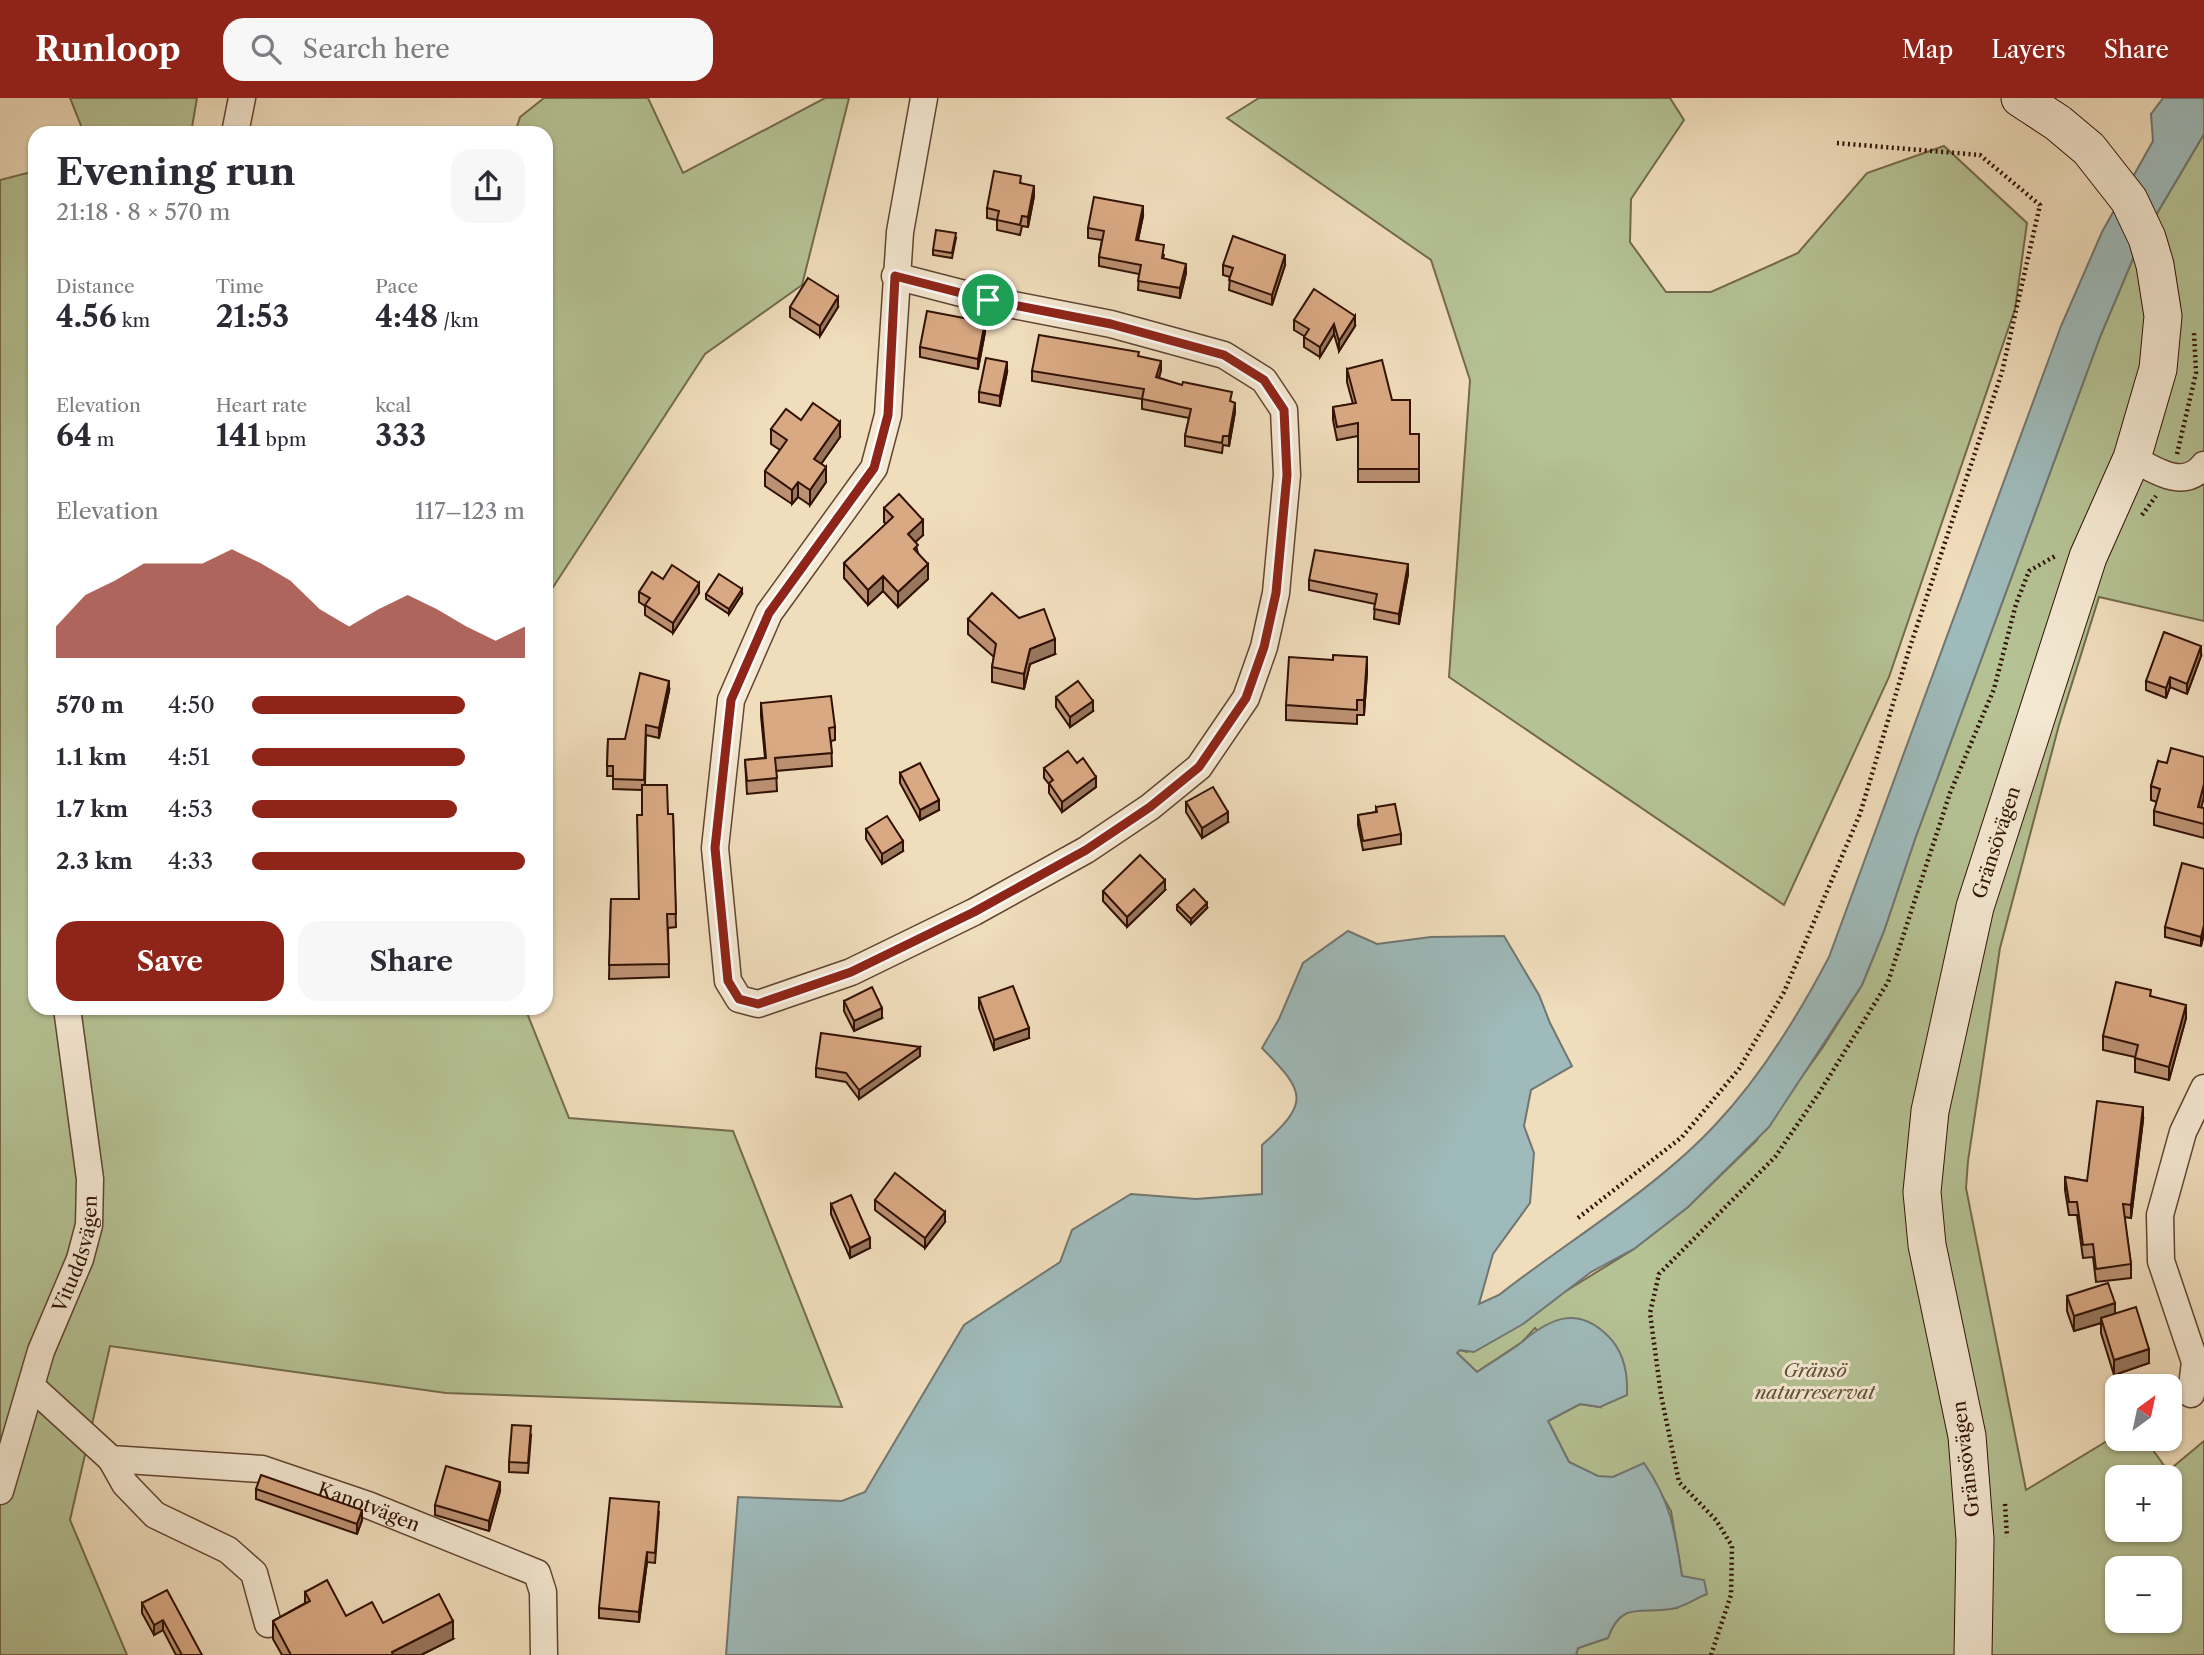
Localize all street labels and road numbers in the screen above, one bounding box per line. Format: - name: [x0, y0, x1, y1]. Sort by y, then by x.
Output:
- street label: Gränsövägen: [1967, 783, 2025, 901]
- street label: Vituddsvägen: [47, 1195, 101, 1316]
- street label: Gränsövägen: [1947, 1400, 1985, 1518]
- street label: Kanotvägen: [315, 1477, 424, 1536]

